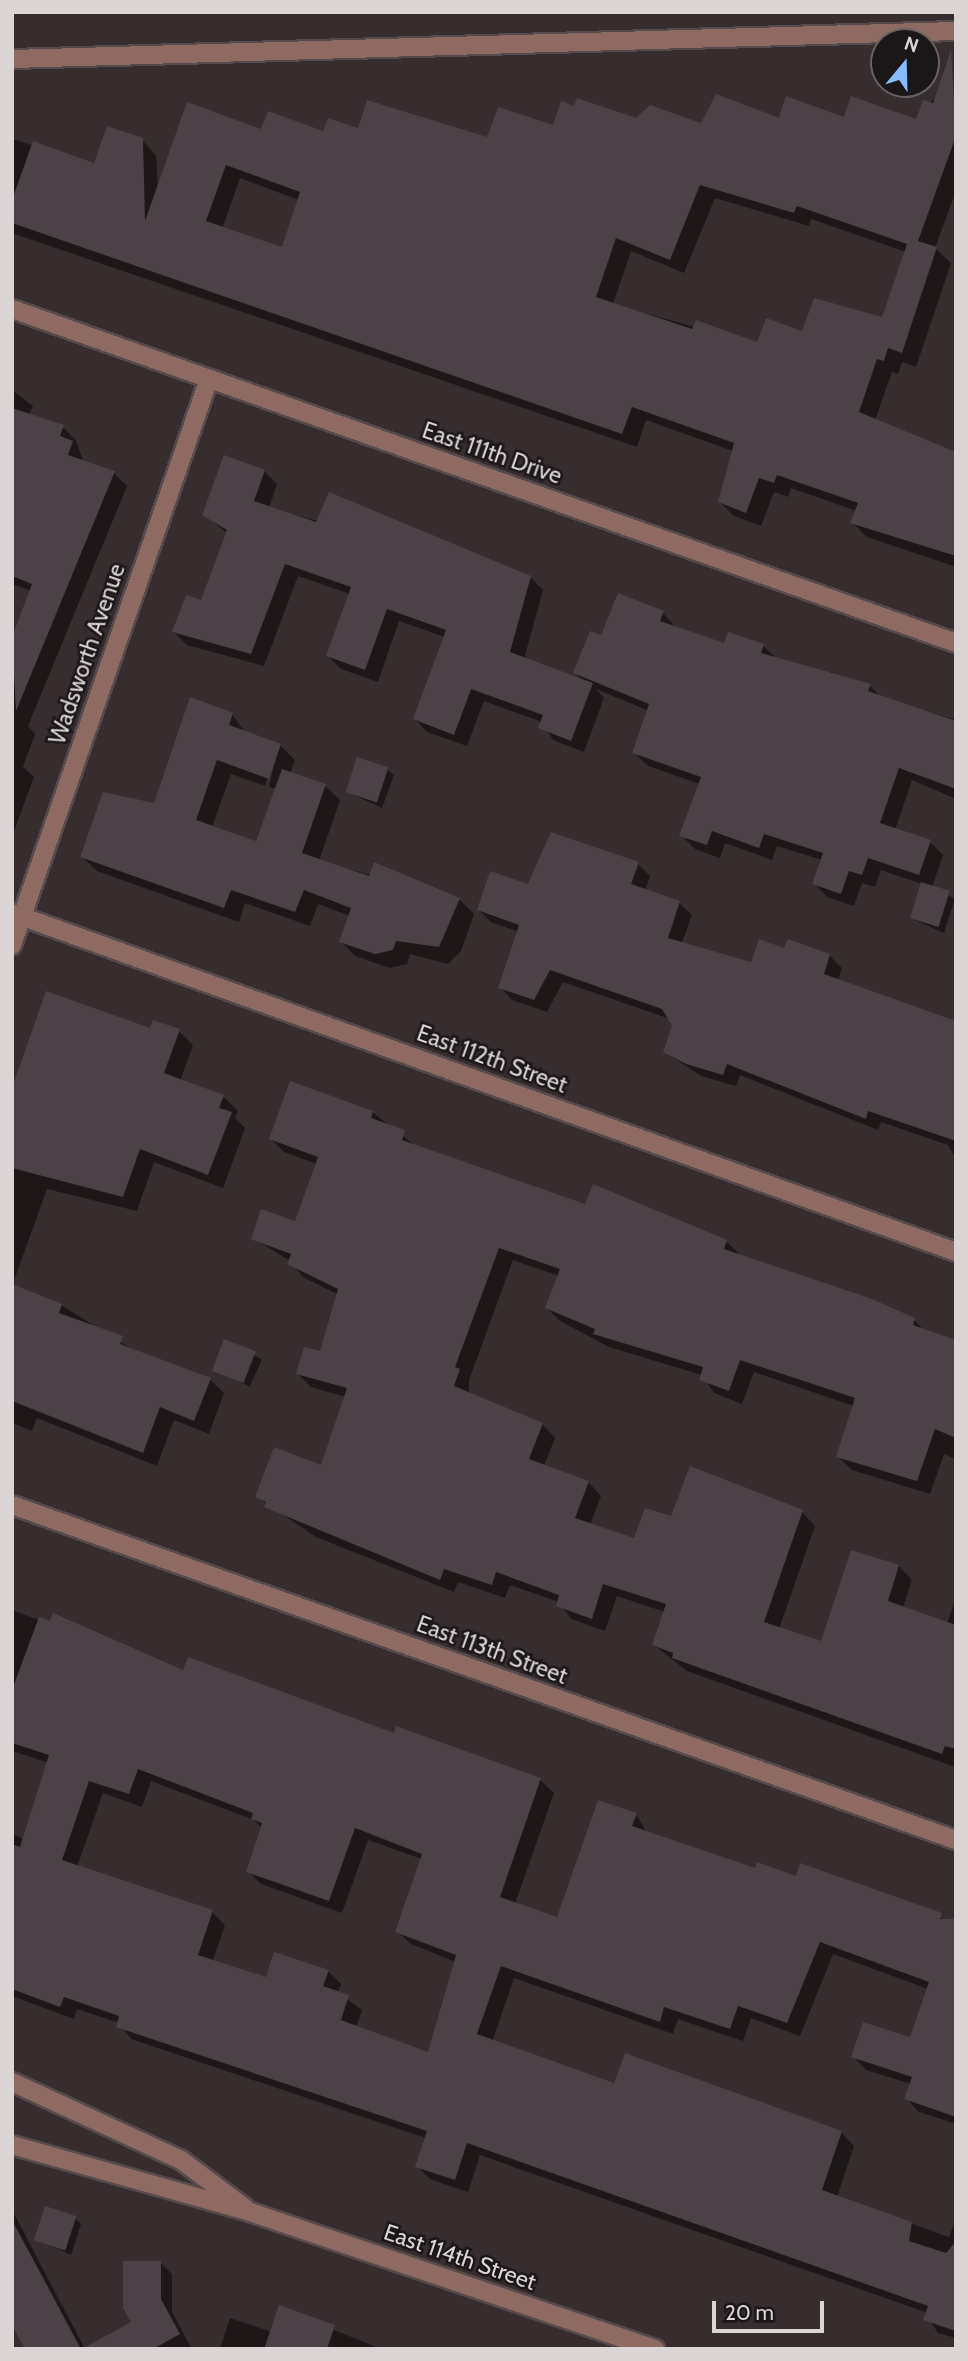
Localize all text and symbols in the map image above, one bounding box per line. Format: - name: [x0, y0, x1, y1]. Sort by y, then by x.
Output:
- north arrow: [870, 28, 940, 98]
- text: N: [901, 32, 921, 58]
- street label: East 111th Drive: [419, 416, 565, 490]
- street label: Wadsworth Avenue: [43, 560, 131, 748]
- street label: East 112th Street: [413, 1019, 571, 1099]
- street label: East 113th Street: [413, 1610, 571, 1690]
- street label: East 114th Street: [380, 2218, 540, 2296]
- scale bar: [716, 2288, 828, 2332]
- text: 20 m: [725, 2300, 774, 2325]

